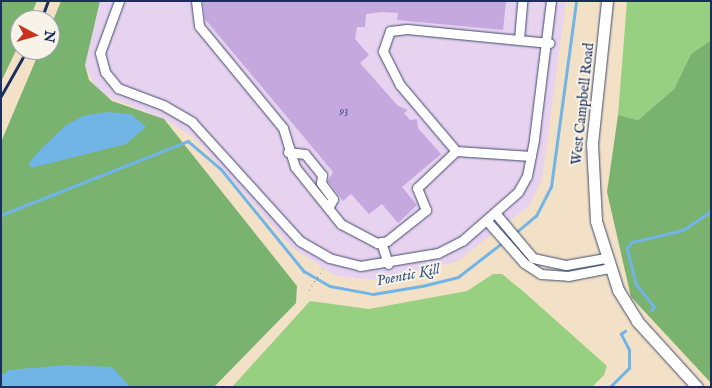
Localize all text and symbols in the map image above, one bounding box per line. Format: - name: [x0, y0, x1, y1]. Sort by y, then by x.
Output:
- north arrow: [10, 10, 60, 60]
- text: N: [39, 29, 59, 43]
- street label: West Campbell Road: [568, 42, 598, 166]
- house number: 93: [340, 104, 348, 118]
- water label: Poentic Kill: [375, 260, 441, 290]

